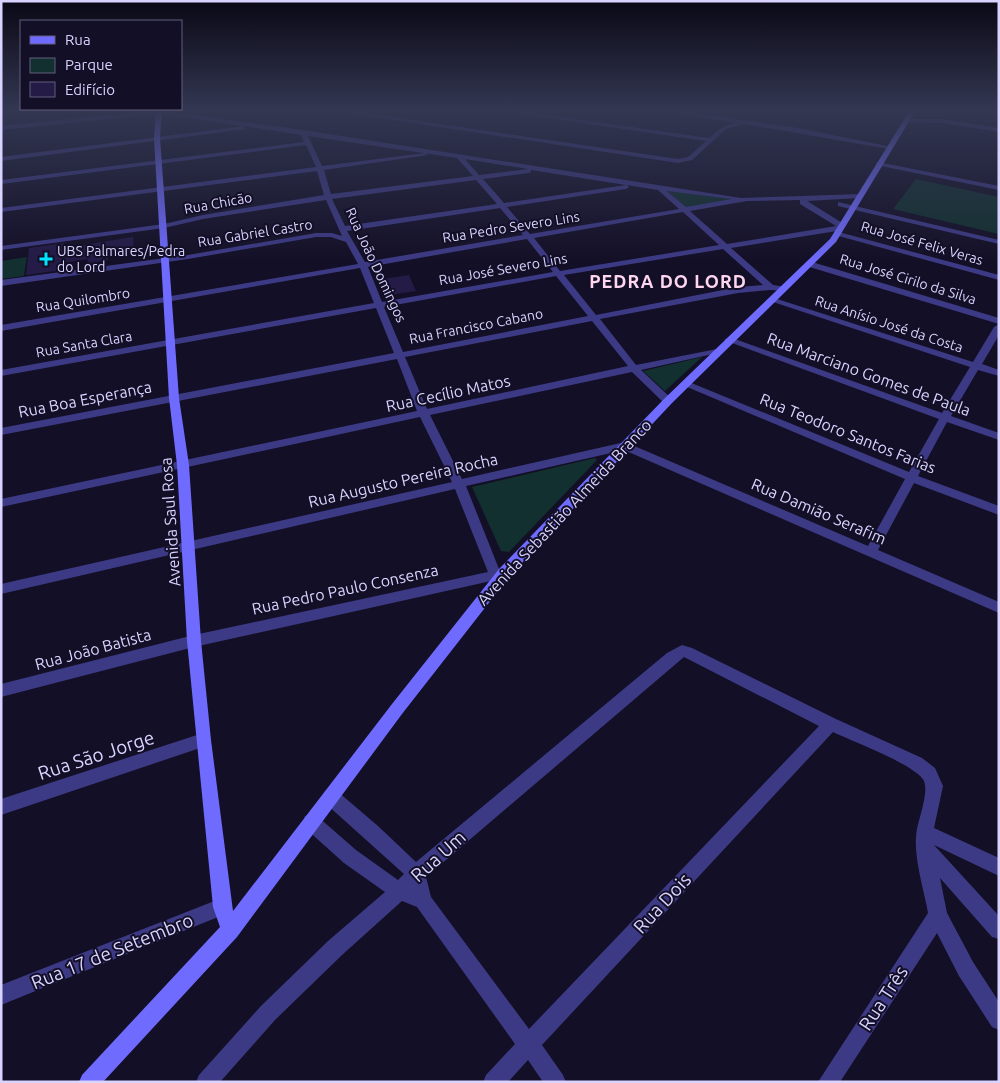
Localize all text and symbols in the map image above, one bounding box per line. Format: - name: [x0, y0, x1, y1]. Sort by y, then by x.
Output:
- legend: [20, 20, 182, 110]
- text: Rua: [65, 31, 91, 48]
- text: Parque: [65, 56, 113, 73]
- text: Edifício: [65, 81, 115, 98]
- street label: Rua Chicão: [183, 189, 253, 217]
- street label: Rua João Domingos: [342, 205, 410, 325]
- street label: Rua Pedro Severo Lins: [441, 208, 581, 246]
- street label: Rua Gabriel Castro: [196, 216, 314, 250]
- street label: Rua José Felix Veras: [859, 218, 985, 268]
- place label: UBS Palmares/Pedra do Lord: [57, 243, 185, 275]
- street label: Rua José Severo Lins: [438, 250, 568, 288]
- street label: Rua José Cirilo da Silva: [838, 251, 978, 307]
- marker: UBS Palmares/Pedra do Lord: [39, 252, 53, 266]
- district label: PEDRA DO LORD: [589, 271, 747, 291]
- street label: Rua Quilombro: [35, 285, 131, 315]
- street label: Rua Anísio José da Costa: [813, 292, 965, 356]
- street label: Rua Francisco Cabano: [408, 305, 544, 347]
- street label: Rua Santa Clara: [35, 328, 133, 360]
- street label: Rua Marciano Gomes de Paula: [765, 329, 973, 419]
- street label: Rua Cecílio Matos: [384, 371, 512, 415]
- street label: Rua Boa Esperança: [17, 377, 153, 421]
- street label: Rua Teodoro Santos Farias: [757, 389, 939, 477]
- street label: Avenida Sebastião Almeida Branco: [473, 416, 655, 608]
- street label: Rua Augusto Pereira Rocha: [306, 449, 500, 511]
- street label: Avenida Saul Rosa: [157, 457, 183, 587]
- street label: Rua Damião Serafim: [749, 474, 889, 548]
- street label: Rua Pedro Paulo Consenza: [250, 560, 440, 618]
- street label: Rua João Batista: [33, 625, 153, 673]
- street label: Rua São Jorge: [35, 726, 157, 784]
- street label: Rua Um: [406, 826, 470, 886]
- street label: Rua Dois: [629, 868, 695, 938]
- street label: Rua 17 de Setembro: [28, 908, 196, 994]
- street label: Rua Três: [854, 962, 912, 1034]

